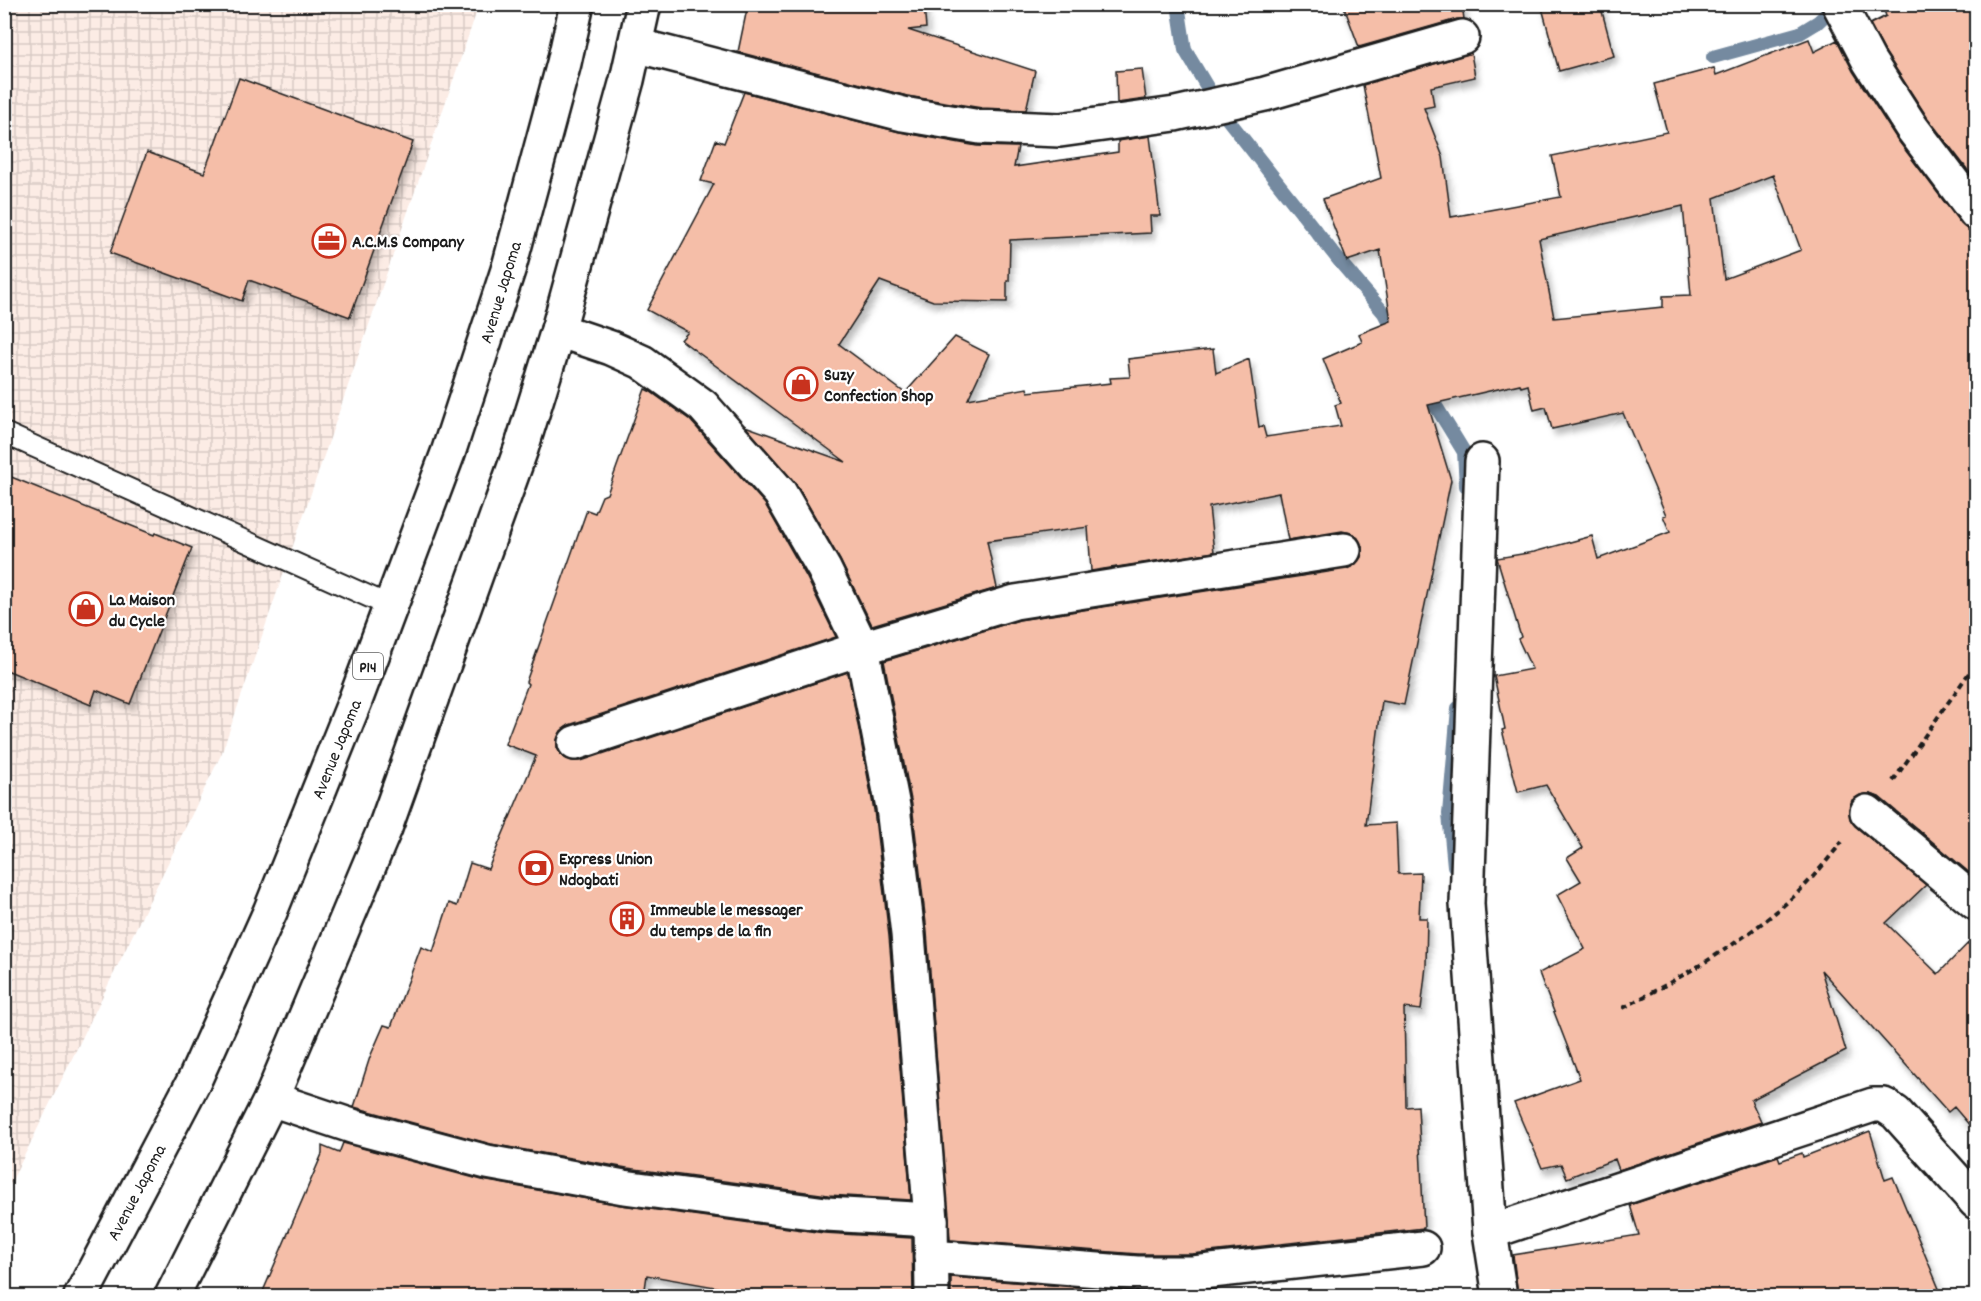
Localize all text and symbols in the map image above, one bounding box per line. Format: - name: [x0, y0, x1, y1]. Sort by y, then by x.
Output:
- office icon: A.C.M.S Company: [311, 223, 347, 259]
- place label: A.C.M.S Company: [352, 231, 465, 256]
- street label: Avenue Japoma: [475, 238, 530, 347]
- place label: Suzy Confection Shop: [824, 364, 934, 410]
- shop icon: Suzy Confection Shop: [783, 366, 819, 402]
- place label: La Maison du Cycle: [109, 589, 175, 635]
- shop icon: La Maison du Cycle: [68, 591, 104, 627]
- road number: P14: [353, 653, 383, 679]
- street label: Avenue Japoma: [307, 696, 370, 804]
- place label: Express Union Ndogbati: [559, 848, 653, 894]
- bank icon: Express Union Ndogbati: [518, 850, 554, 886]
- place label: Immeuble le messager du temps de la fin: [650, 899, 803, 945]
- building icon: Immeuble le messager du temps de la fin: [609, 901, 645, 937]
- street label: Avenue Japoma: [102, 1140, 174, 1246]

